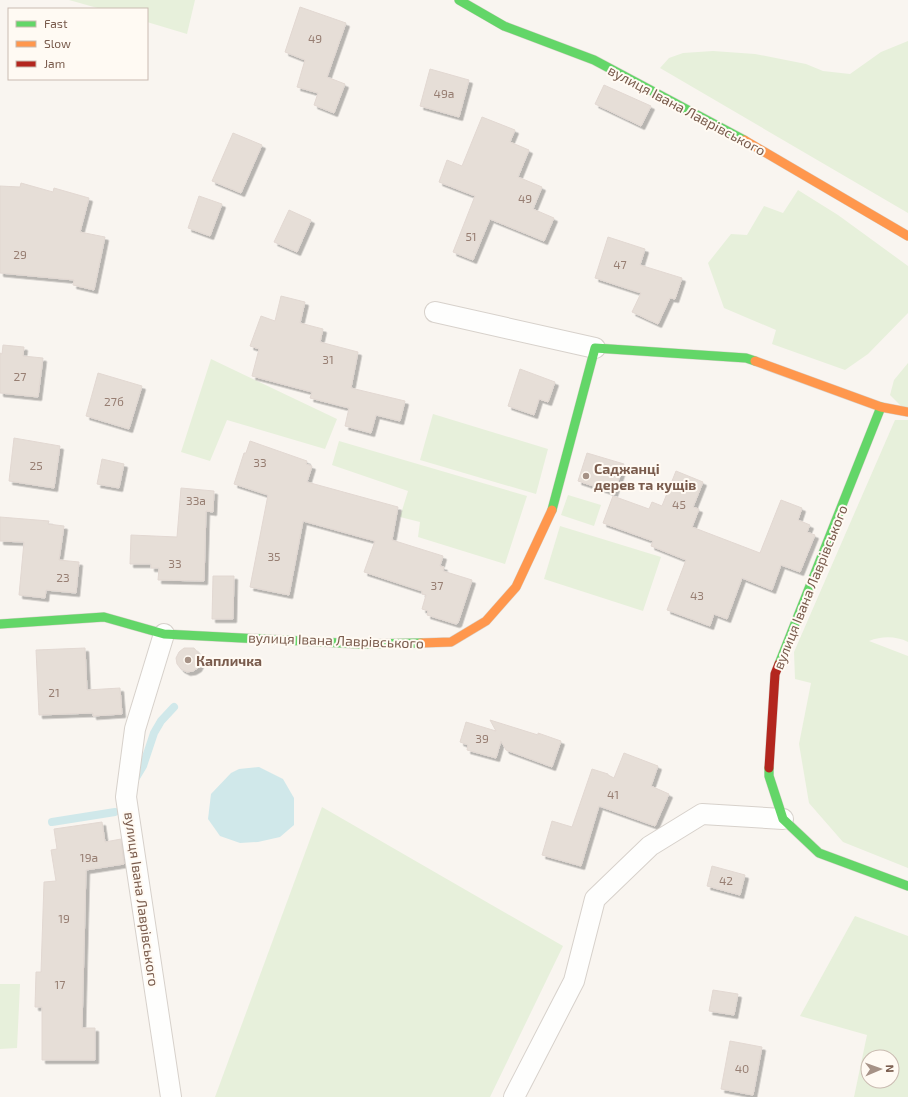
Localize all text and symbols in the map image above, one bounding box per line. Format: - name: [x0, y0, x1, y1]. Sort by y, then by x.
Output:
- legend: [8, 8, 148, 80]
- text: Fast: [44, 16, 68, 30]
- house number: 49: [308, 31, 322, 45]
- text: Slow: [44, 36, 71, 50]
- text: Jam: [44, 56, 65, 70]
- street label: вулиця Івана Лаврівського: [605, 61, 769, 159]
- house number: 49а: [434, 86, 454, 100]
- house number: 49: [518, 191, 532, 205]
- house number: 51: [465, 229, 477, 243]
- house number: 29: [13, 247, 27, 261]
- house number: 47: [613, 257, 627, 271]
- house number: 31: [322, 352, 334, 366]
- house number: 27: [14, 369, 26, 383]
- house number: 27б: [104, 394, 124, 408]
- house number: 33: [253, 455, 267, 469]
- house number: 25: [29, 458, 43, 472]
- place label: Саджанці дерев та кущів: [594, 460, 696, 493]
- marker: Саджанці дерев та кущів: [581, 471, 591, 481]
- house number: 33а: [186, 493, 206, 507]
- house number: 45: [672, 497, 686, 511]
- street label: вулиця Івана Лаврівського: [769, 502, 851, 672]
- house number: 35: [267, 549, 281, 563]
- house number: 33: [168, 556, 182, 570]
- house number: 23: [56, 570, 70, 584]
- house number: 37: [431, 578, 443, 592]
- house number: 43: [690, 588, 704, 602]
- street label: вулиця Івана Лаврівського: [248, 628, 424, 652]
- place label: Капличка: [196, 652, 262, 669]
- marker: Капличка: [183, 655, 193, 665]
- house number: 21: [48, 685, 60, 699]
- house number: 39: [475, 731, 489, 745]
- house number: 41: [607, 787, 619, 801]
- street label: вулиця Івана Лаврівського: [121, 811, 163, 987]
- house number: 19а: [80, 850, 98, 864]
- house number: 42: [719, 873, 733, 887]
- house number: 19: [58, 911, 70, 925]
- house number: 17: [55, 977, 65, 991]
- north arrow: [860, 1049, 900, 1089]
- house number: 40: [735, 1061, 749, 1075]
- text: N: [884, 1064, 897, 1073]

